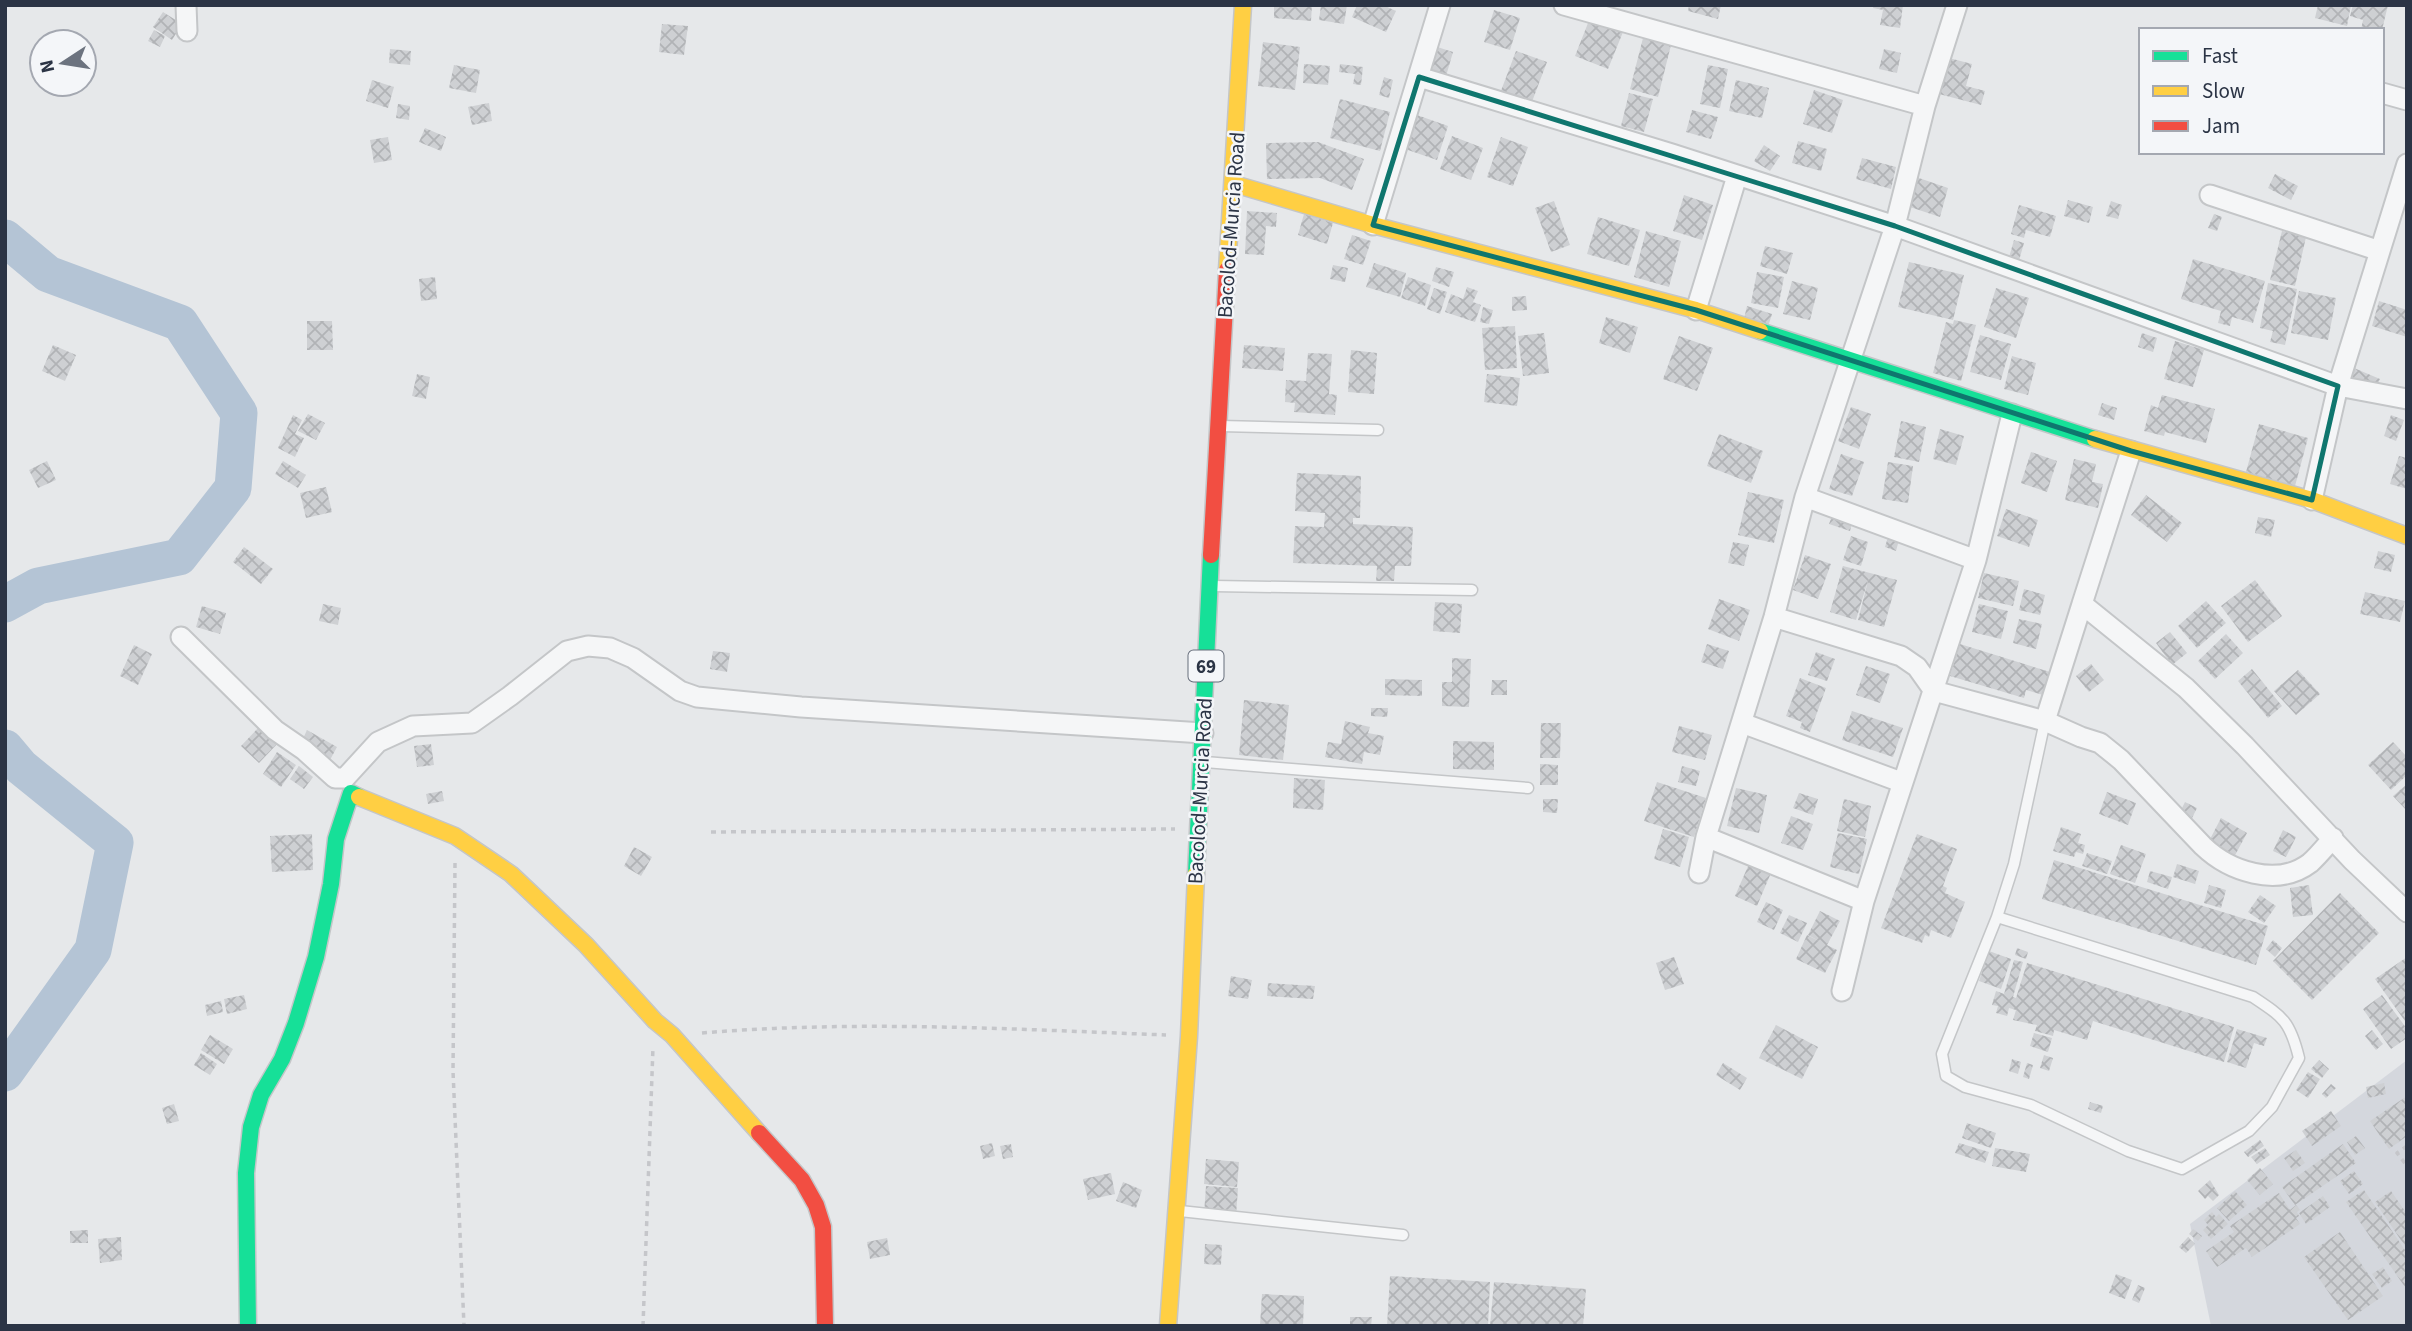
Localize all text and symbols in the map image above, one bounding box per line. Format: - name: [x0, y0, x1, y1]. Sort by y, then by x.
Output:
- north arrow: [28, 28, 98, 98]
- legend: [2139, 28, 2384, 154]
- text: Fast: [2202, 41, 2238, 71]
- text: N: [33, 57, 62, 75]
- text: Slow: [2202, 76, 2245, 106]
- text: Jam: [2202, 111, 2240, 141]
- street label: Bacolod-Murcia Road: [1210, 131, 1252, 319]
- road number: 69: [1188, 650, 1224, 681]
- street label: Bacolod-Murcia Road: [1180, 697, 1220, 885]

